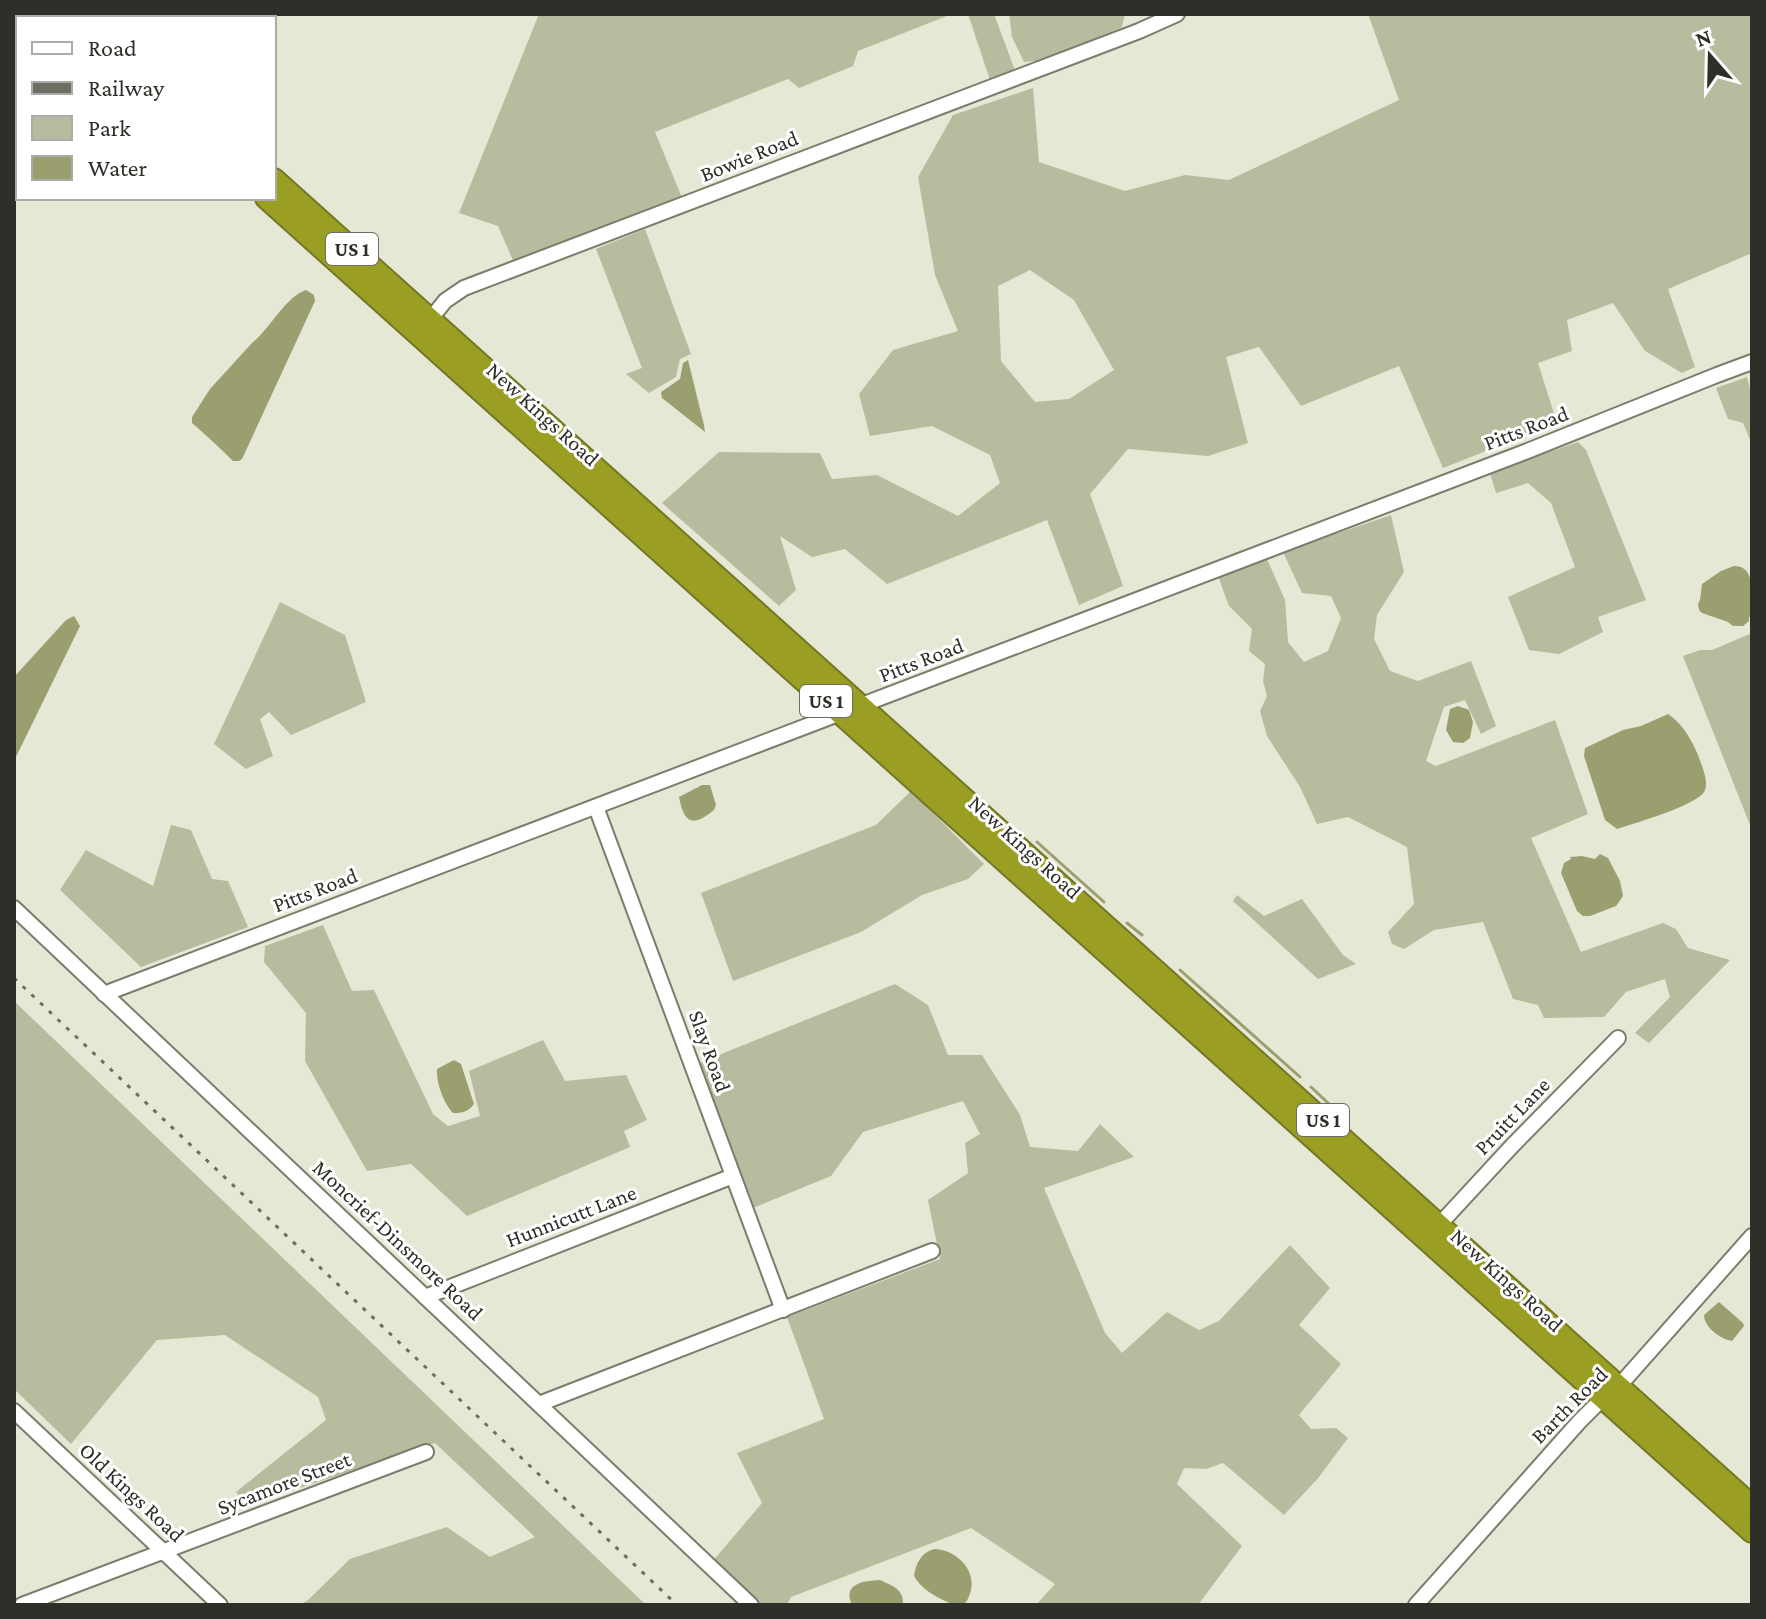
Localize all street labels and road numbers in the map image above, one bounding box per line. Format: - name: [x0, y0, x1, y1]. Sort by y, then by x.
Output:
- street label: Bowie Road: [696, 125, 802, 187]
- road number: US 1: [326, 233, 378, 265]
- street label: New Kings Road: [482, 357, 605, 471]
- street label: Pitts Road: [1480, 400, 1572, 456]
- street label: Pitts Road: [875, 632, 967, 688]
- road number: US 1: [800, 685, 852, 717]
- street label: New Kings Road: [964, 790, 1087, 904]
- street label: Pitts Road: [269, 862, 361, 918]
- street label: Slay Road: [684, 1007, 736, 1096]
- street label: Pruitt Lane: [1469, 1072, 1555, 1160]
- road number: US 1: [1297, 1104, 1349, 1136]
- street label: Moncrief-Dinsmore Road: [308, 1155, 488, 1326]
- street label: Hunnicutt Lane: [502, 1180, 640, 1252]
- street label: New Kings Road: [1446, 1223, 1569, 1337]
- street label: Barth Road: [1526, 1361, 1613, 1448]
- street label: Old Kings Road: [74, 1437, 190, 1547]
- street label: Sycamore Street: [214, 1446, 355, 1520]

